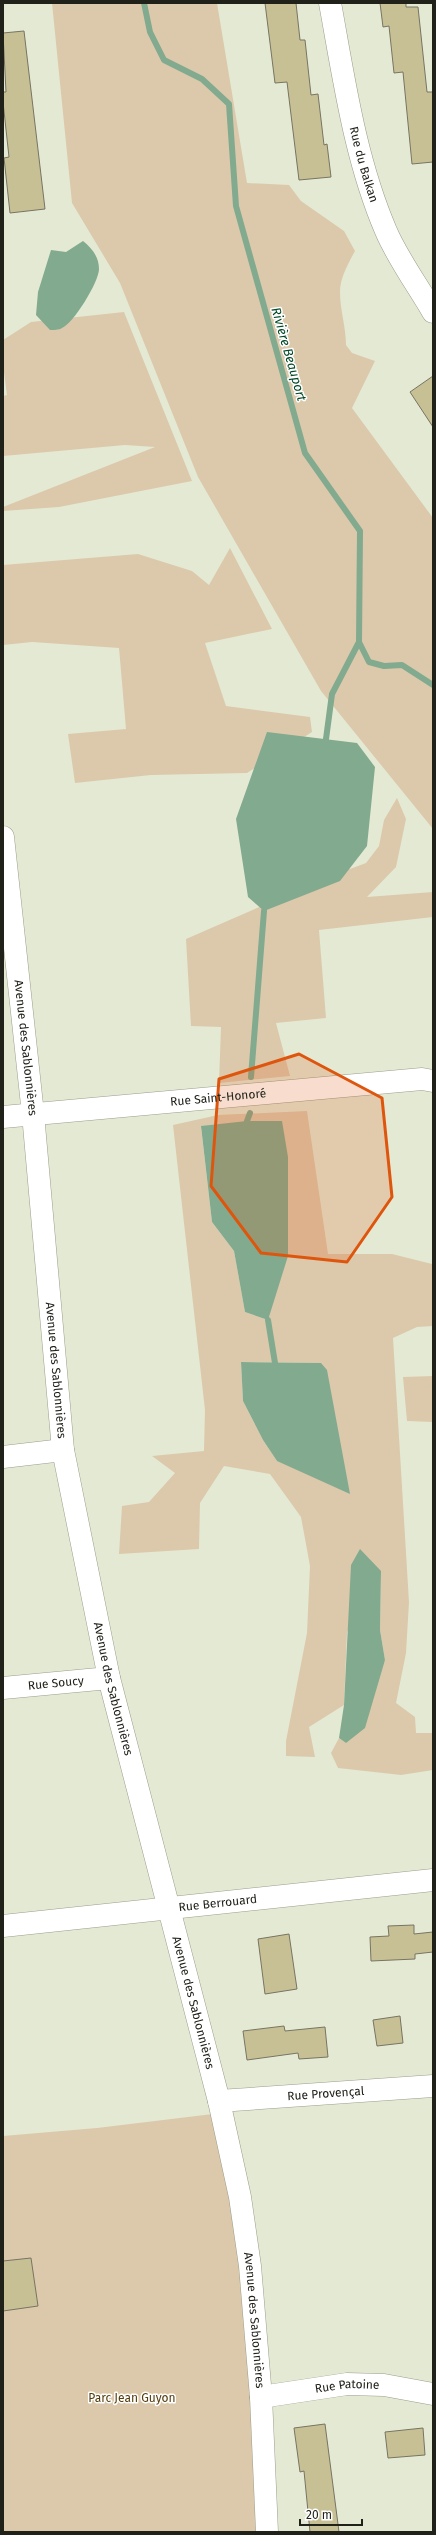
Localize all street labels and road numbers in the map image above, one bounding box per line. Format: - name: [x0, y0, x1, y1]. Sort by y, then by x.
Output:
- street label: Rue du Balkan: [347, 125, 381, 204]
- street label: Avenue des Sablonnières: [12, 979, 40, 1117]
- street label: Rue Saint-Honoré: [170, 1086, 267, 1109]
- street label: Avenue des Sablonnières: [43, 1302, 69, 1439]
- street label: Avenue des Sablonnières: [91, 1621, 136, 1757]
- street label: Rue Soucy: [27, 1673, 84, 1693]
- street label: Rue Berrouard: [178, 1892, 258, 1914]
- street label: Avenue des Sablonnières: [169, 1935, 218, 2071]
- street label: Rue Provençal: [287, 2084, 365, 2103]
- street label: Avenue des Sablonnières: [241, 2251, 267, 2389]
- street label: Rue Patoine: [314, 2377, 380, 2396]

